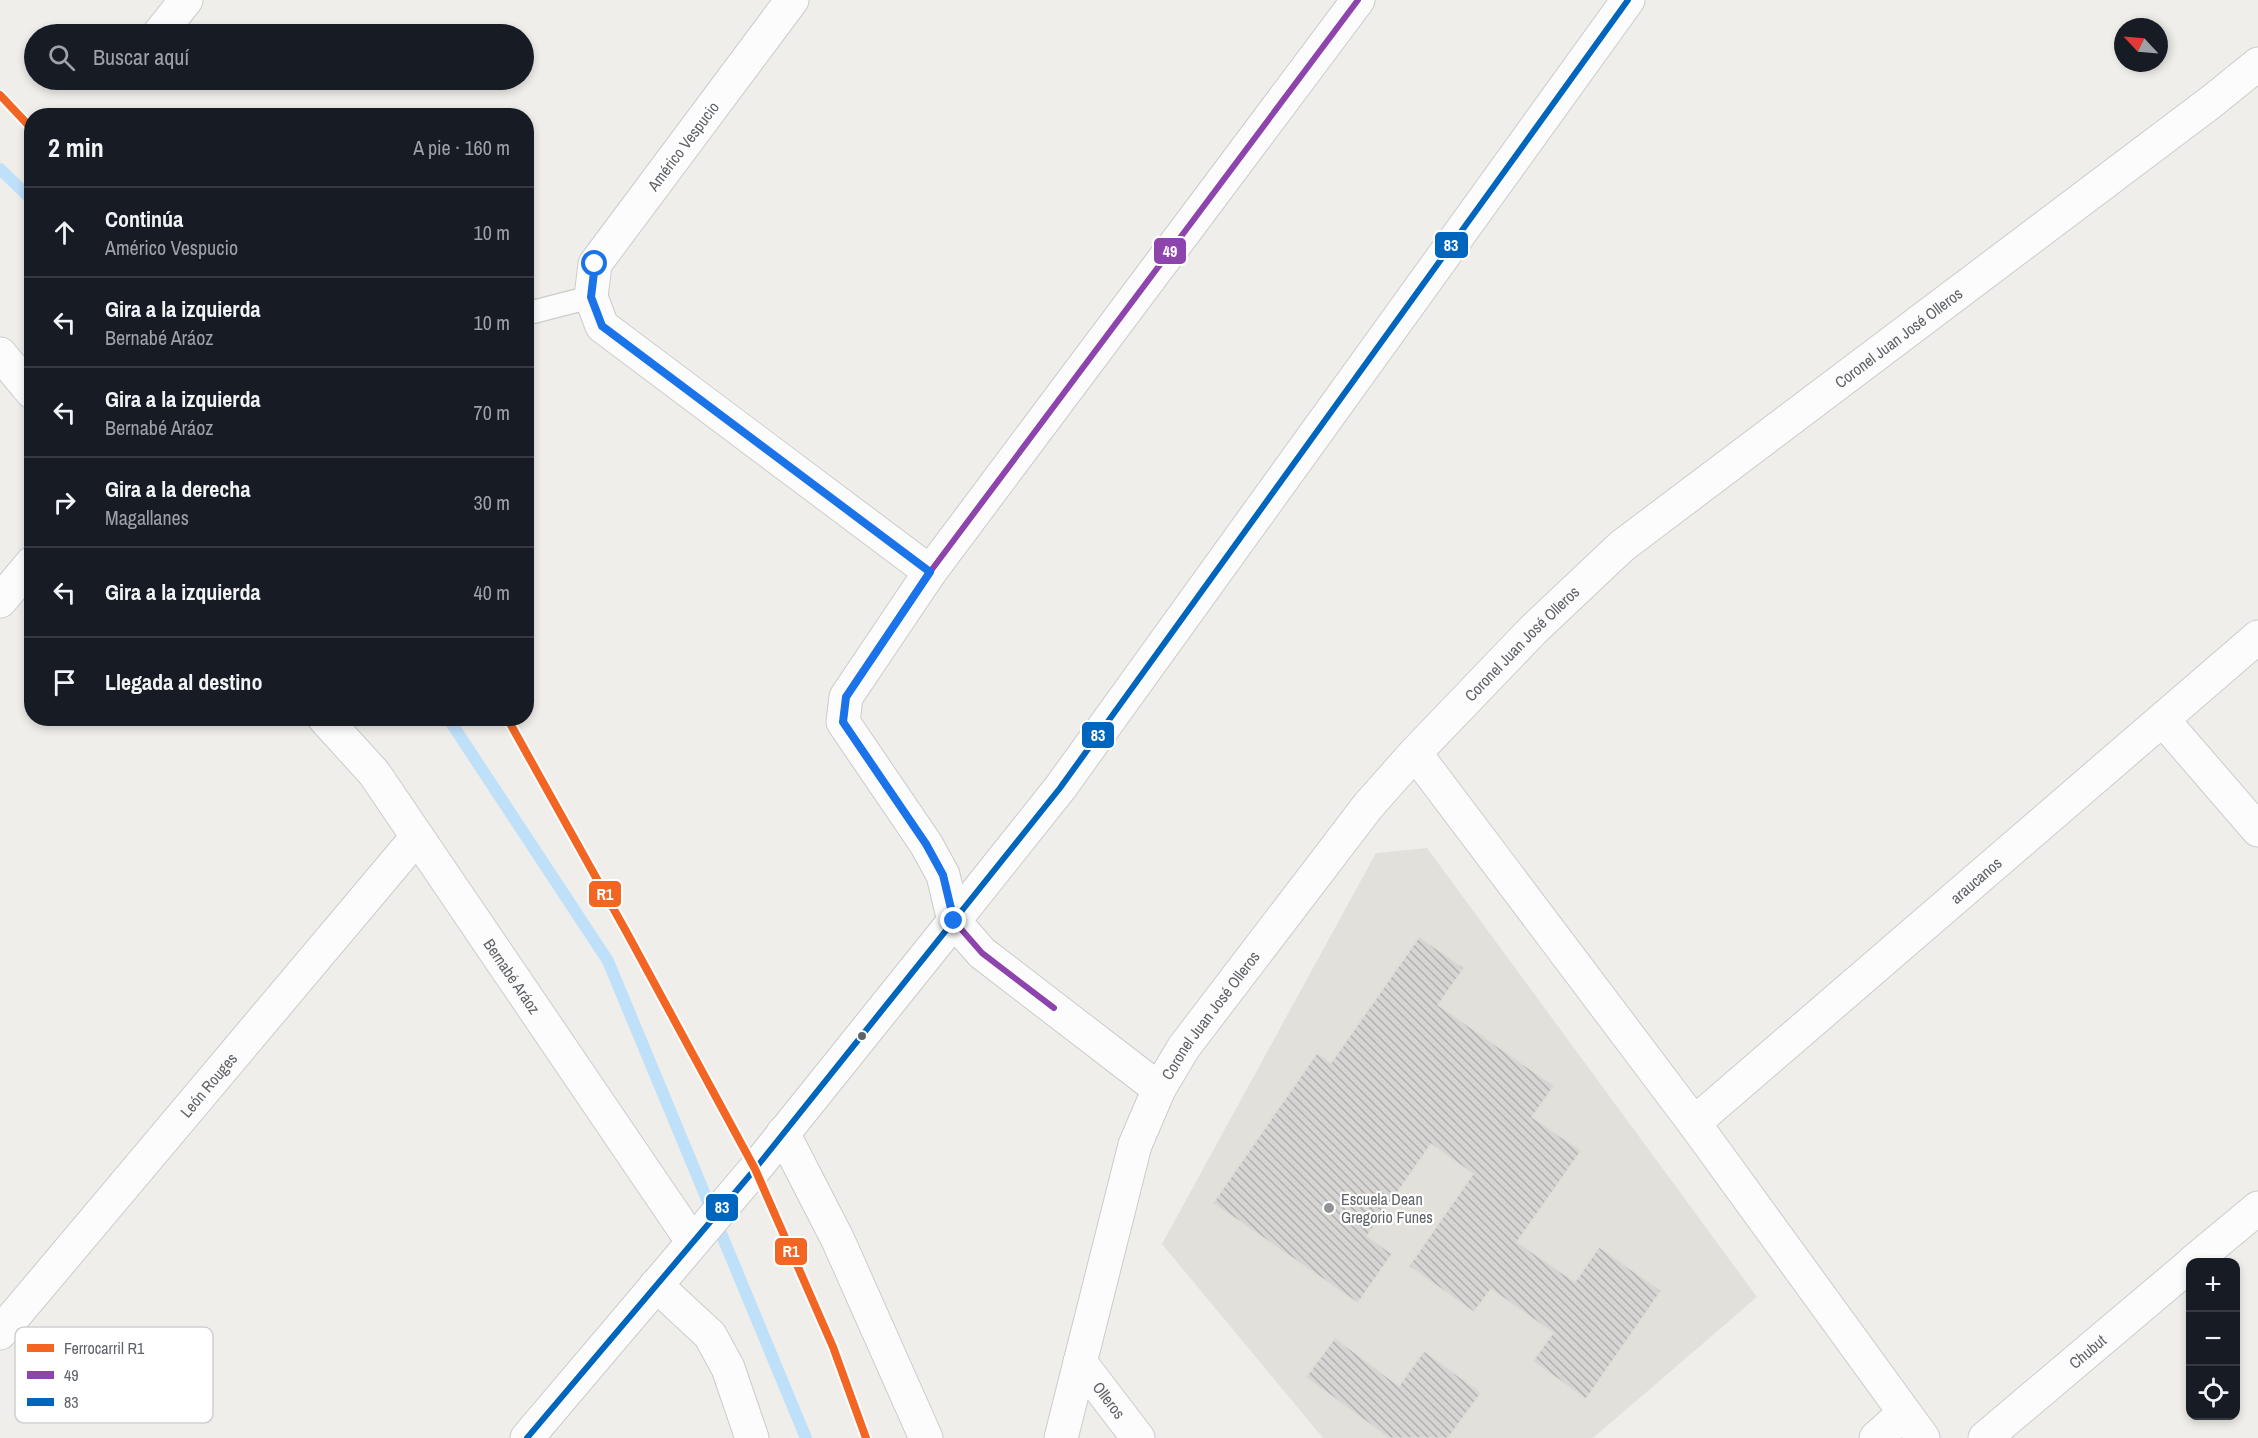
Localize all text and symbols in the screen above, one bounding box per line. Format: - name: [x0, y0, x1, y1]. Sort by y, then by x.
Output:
- north arrow: [2114, 18, 2168, 72]
- search box: [24, 24, 534, 90]
- icon: search: [45, 41, 78, 74]
- text: Buscar aquí: [93, 42, 189, 72]
- street label: Américo Vespucio: [642, 97, 724, 196]
- text: 2 min: [48, 130, 104, 165]
- text: A pie · 160 m: [413, 134, 510, 161]
- text: Continúa: [105, 204, 183, 234]
- icon: ahead: [48, 216, 81, 249]
- text: 10 m: [474, 219, 510, 246]
- line badge: 83: [1434, 231, 1469, 259]
- text: Américo Vespucio: [105, 234, 238, 261]
- text: 83: [1444, 234, 1458, 256]
- line badge: 49: [1153, 237, 1187, 265]
- text: 49: [1163, 240, 1177, 262]
- route start: [581, 250, 607, 276]
- street label: Coronel Juan José Olleros: [1830, 282, 1967, 393]
- text: Gira a la izquierda: [105, 294, 260, 324]
- icon: left: [48, 306, 81, 339]
- text: 10 m: [474, 309, 510, 336]
- text: Bernabé Aráoz: [105, 324, 214, 351]
- text: Gira a la izquierda: [105, 384, 260, 414]
- icon: left: [48, 396, 81, 429]
- text: 70 m: [474, 399, 510, 426]
- text: Bernabé Aráoz: [105, 414, 214, 441]
- text: Gira a la derecha: [105, 474, 250, 504]
- icon: right: [48, 486, 81, 519]
- text: 30 m: [474, 489, 510, 516]
- text: Magallanes: [105, 504, 189, 531]
- icon: left: [48, 576, 81, 609]
- text: Gira a la izquierda: [105, 577, 260, 607]
- text: 40 m: [474, 579, 510, 606]
- street label: Coronel Juan José Olleros: [1459, 581, 1584, 706]
- icon: arrive: [48, 666, 81, 699]
- text: Llegada al destino: [105, 667, 262, 697]
- line badge: 83: [1081, 721, 1115, 749]
- text: 83: [1091, 724, 1105, 746]
- street label: araucanos: [1945, 852, 2006, 909]
- line badge: R1: [588, 880, 622, 908]
- text: R1: [597, 883, 614, 905]
- route end: [940, 907, 966, 933]
- street label: Bernabé Aráoz: [479, 934, 546, 1019]
- street label: Coronel Juan José Olleros: [1156, 946, 1265, 1084]
- unlabelled marker: [856, 1030, 868, 1042]
- street label: León Rouges: [175, 1048, 242, 1122]
- place label: Escuela Dean Gregorio Funes: [1341, 1188, 1433, 1228]
- line badge: 83: [705, 1193, 739, 1222]
- text: 83: [715, 1196, 729, 1218]
- marker: Escuela Dean Gregorio Funes: [1322, 1201, 1336, 1215]
- line badge: R1: [774, 1237, 808, 1266]
- text: R1: [783, 1240, 800, 1262]
- map controls: [2186, 1258, 2240, 1420]
- button: +: [2186, 1258, 2240, 1312]
- button: −: [2186, 1312, 2240, 1366]
- legend: [15, 1327, 213, 1423]
- street label: Chubut: [2064, 1329, 2111, 1374]
- text: Ferrocarril R1: [64, 1337, 145, 1359]
- text: 49: [64, 1364, 79, 1386]
- button: locate: [2186, 1366, 2240, 1420]
- street label: Olleros: [1088, 1377, 1130, 1423]
- text: 83: [64, 1391, 79, 1413]

